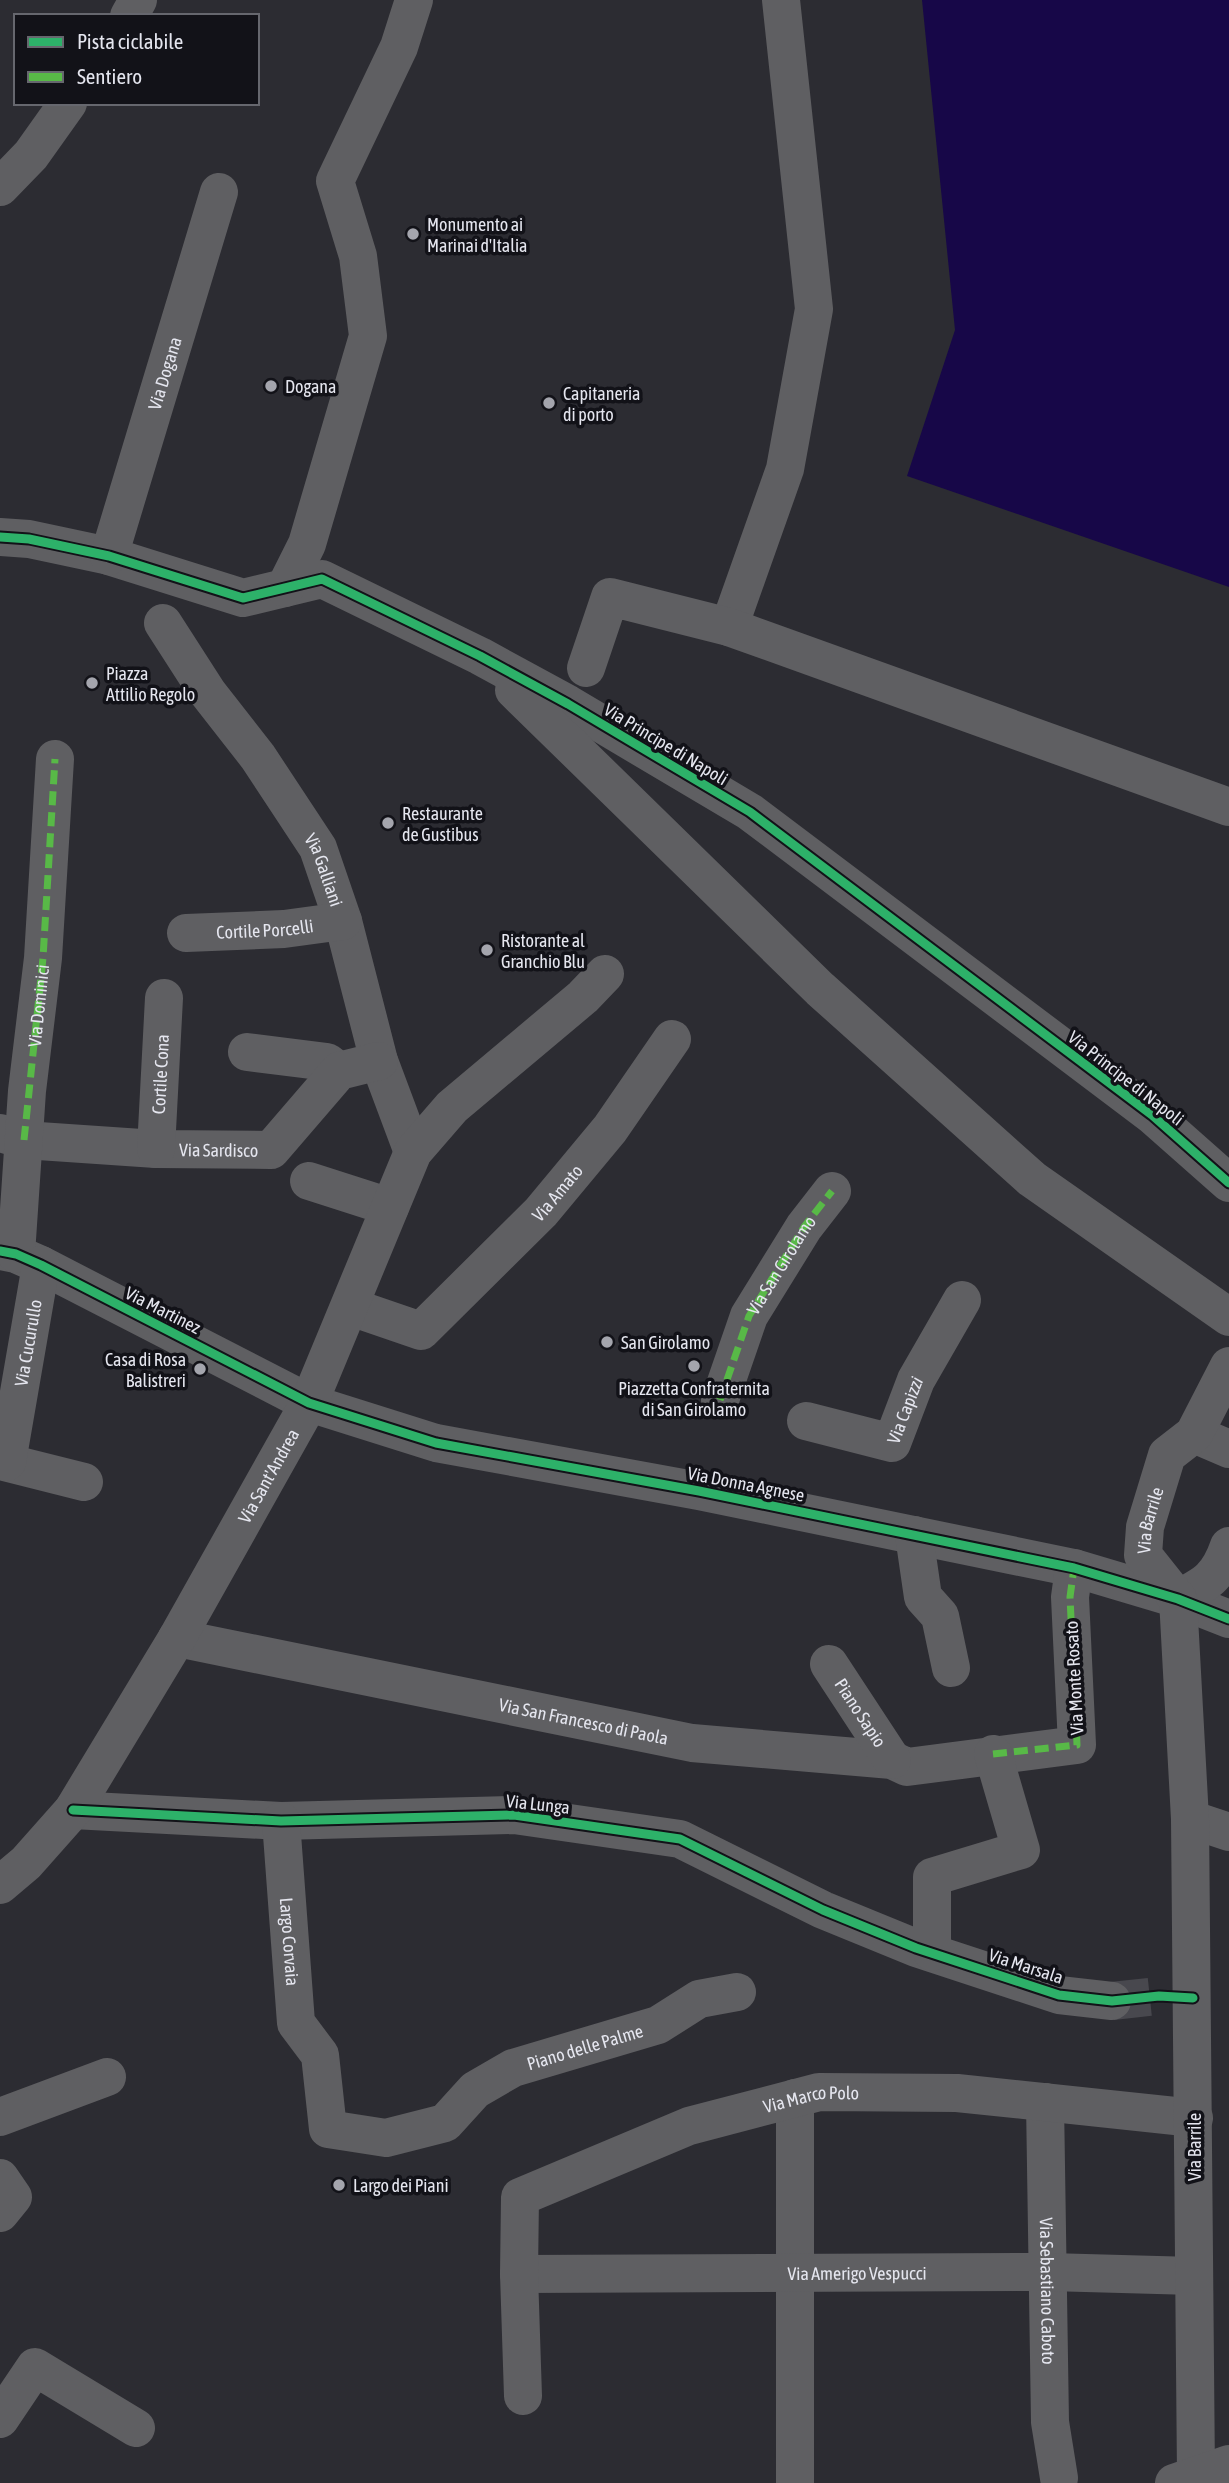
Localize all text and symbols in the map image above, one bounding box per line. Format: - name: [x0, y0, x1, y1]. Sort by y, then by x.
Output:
- legend: [14, 14, 259, 105]
- text: Pista ciclabile: [77, 29, 183, 53]
- text: Sentiero: [77, 64, 142, 88]
- place label: Monumento ai Marinai d'Italia: [427, 214, 528, 256]
- marker: Monumento ai Marinai d'Italia: [405, 226, 421, 242]
- street label: Via Dogana: [143, 334, 185, 412]
- place label: Dogana: [285, 376, 336, 397]
- marker: Dogana: [263, 378, 279, 394]
- place label: Capitaneria di porto: [563, 383, 640, 425]
- marker: Capitaneria di porto: [541, 395, 557, 411]
- place label: Piazza Attilio Regolo: [106, 663, 195, 705]
- marker: Piazza Attilio Regolo: [84, 675, 100, 691]
- street label: Via Principe di Napoli: [600, 699, 732, 789]
- place label: Restaurante de Gustibus: [402, 803, 483, 845]
- marker: Restaurante de Gustibus: [380, 815, 396, 831]
- street label: Via Galliani: [301, 829, 348, 909]
- street label: Cortile Porcelli: [216, 915, 315, 942]
- place label: Ristorante al Granchio Blu: [501, 930, 585, 972]
- marker: Ristorante al Granchio Blu: [479, 942, 495, 958]
- street label: Via Dominici: [23, 963, 53, 1048]
- street label: Via Principe di Napoli: [1064, 1026, 1188, 1130]
- street label: Cortile Cona: [147, 1034, 173, 1115]
- street label: Via Sardisco: [179, 1139, 258, 1160]
- street label: Via Amato: [527, 1160, 587, 1226]
- street label: Via San Girolamo: [742, 1211, 820, 1318]
- street label: Via Martinez: [122, 1282, 205, 1338]
- street label: Via Cucurullo: [10, 1298, 45, 1388]
- place label: San Girolamo: [621, 1332, 710, 1353]
- marker: San Girolamo: [599, 1334, 615, 1350]
- place label: Casa di Rosa Balistreri: [105, 1349, 186, 1391]
- marker: Piazzetta Confraternita di San Girolamo: [686, 1358, 702, 1374]
- marker: Casa di Rosa Balistreri: [192, 1361, 208, 1377]
- street label: Via Capizzi: [882, 1372, 927, 1447]
- place label: Piazzetta Confraternita di San Girolamo: [618, 1378, 770, 1420]
- street label: Via Sant'Andrea: [233, 1425, 303, 1526]
- street label: Via Donna Agnese: [686, 1462, 806, 1506]
- street label: Via Barrile: [1133, 1484, 1167, 1554]
- street label: Via Monte Rosato: [1061, 1620, 1087, 1736]
- street label: Piano Sapio: [831, 1674, 891, 1751]
- street label: Via San Francesco di Paola: [497, 1693, 670, 1748]
- street label: Via Lunga: [505, 1790, 571, 1818]
- street label: Largo Corvaia: [276, 1897, 304, 1987]
- street label: Via Marsala: [986, 1944, 1066, 1988]
- street label: Piano delle Palme: [524, 2020, 645, 2074]
- street label: Via Marco Polo: [761, 2081, 859, 2117]
- street label: Via Barrile: [1184, 2113, 1205, 2181]
- place label: Largo dei Piani: [353, 2175, 449, 2196]
- marker: Largo dei Piani: [331, 2177, 347, 2193]
- street label: Via Sebastiano Caboto: [1036, 2217, 1060, 2365]
- street label: Via Amerigo Vespucci: [787, 2262, 927, 2283]

